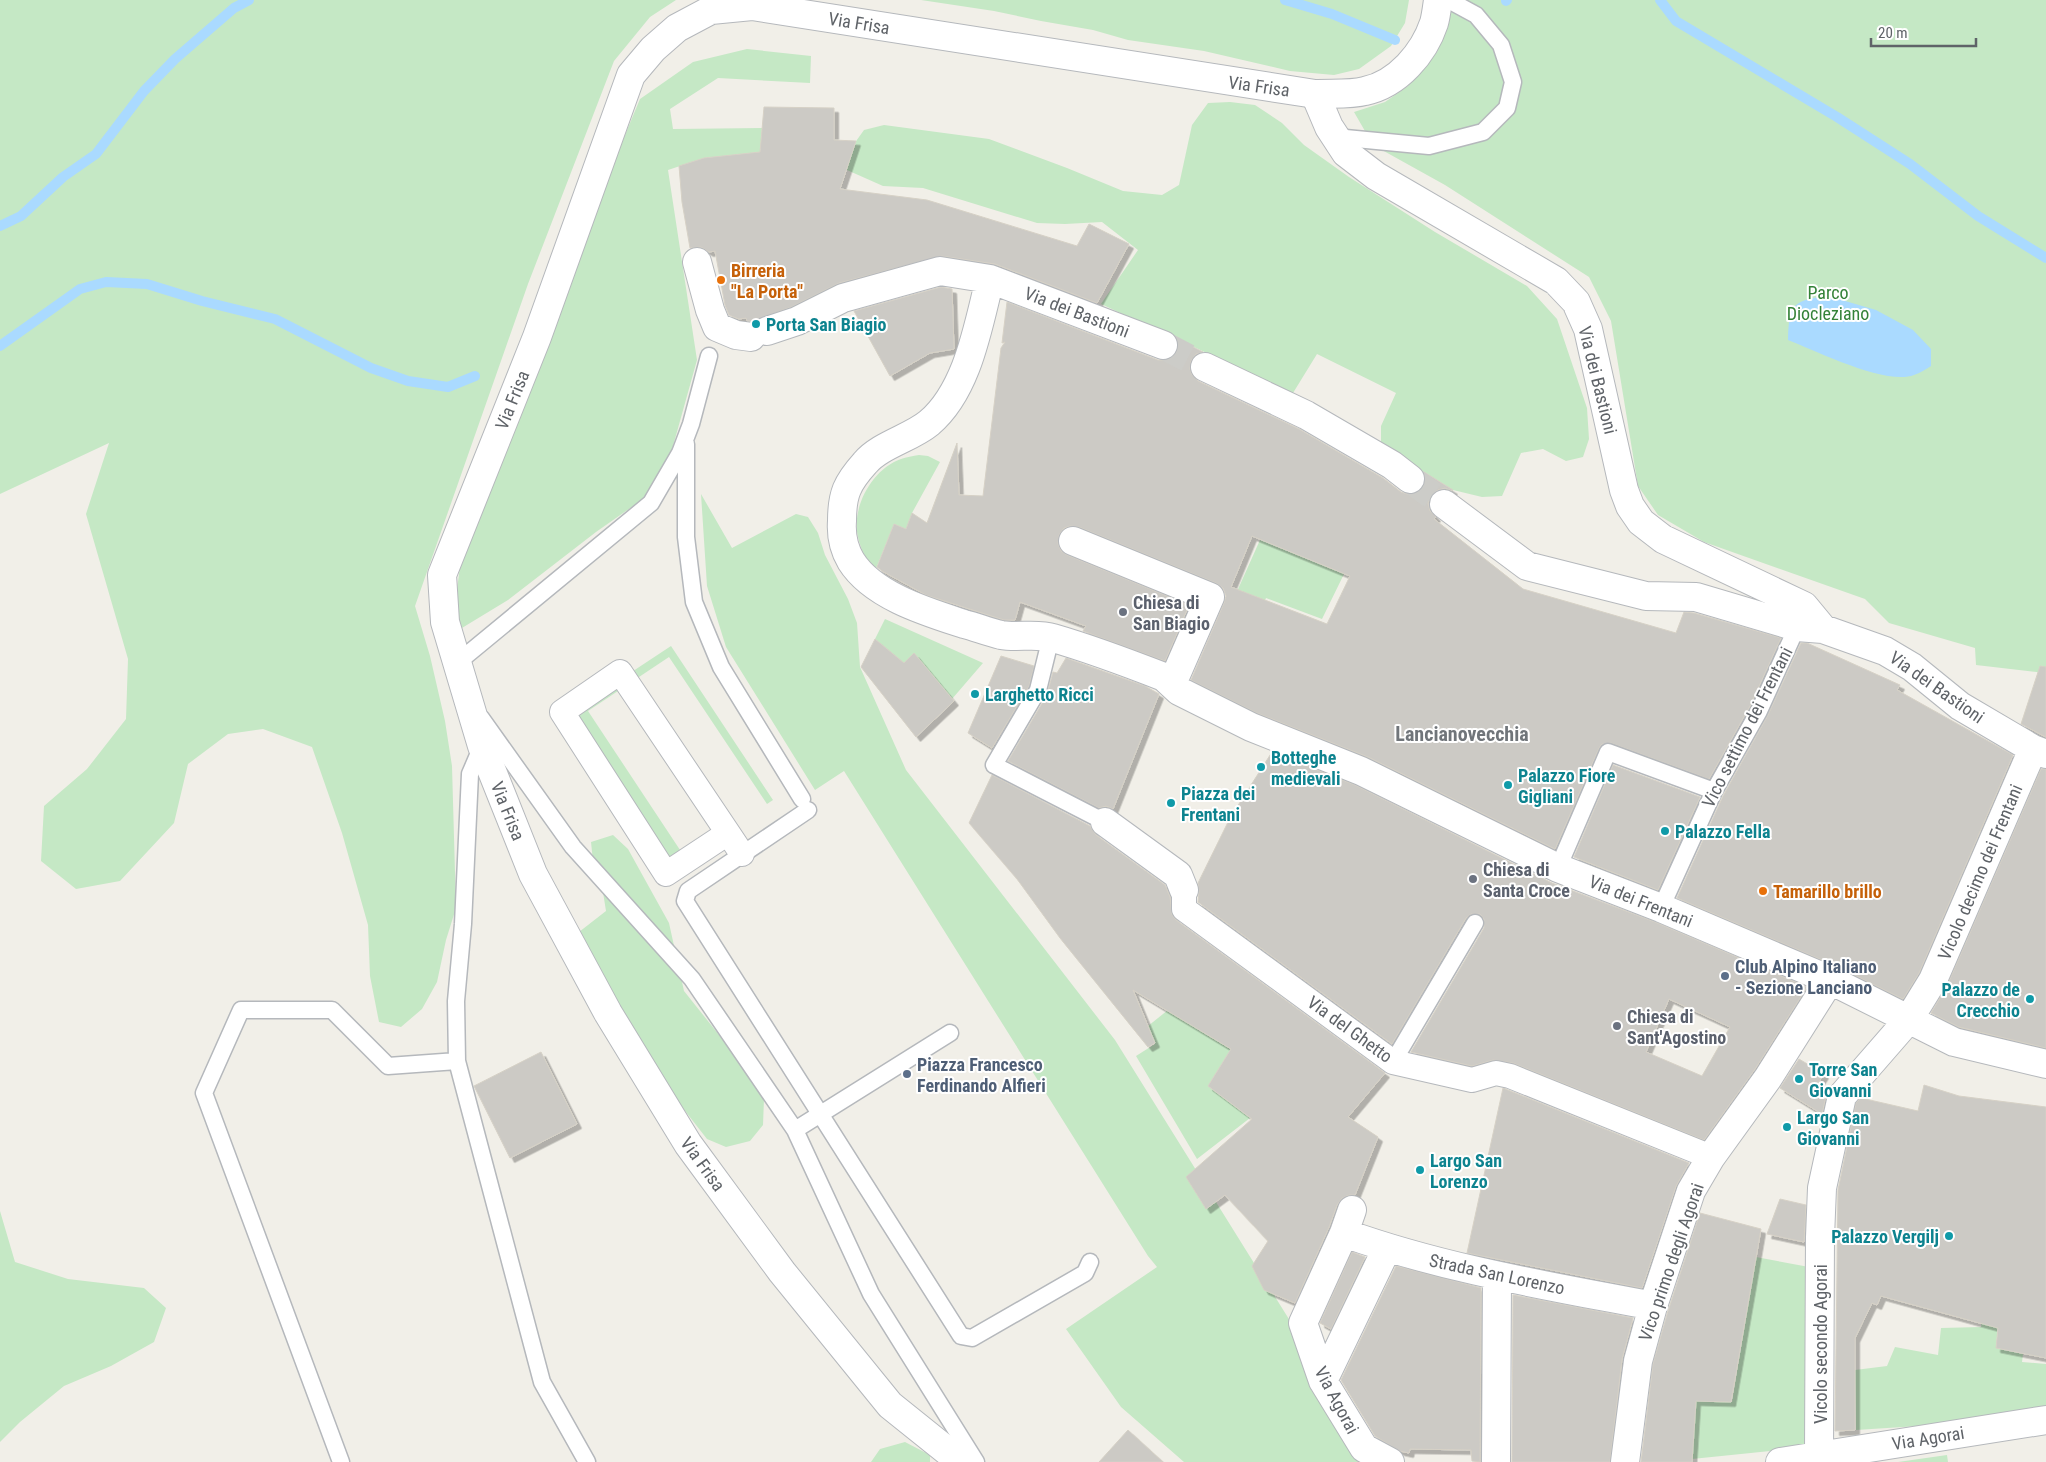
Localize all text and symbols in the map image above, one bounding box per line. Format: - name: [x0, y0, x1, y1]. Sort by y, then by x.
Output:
- street label: Via Frisa: [827, 8, 891, 38]
- scale bar: [1871, 15, 1976, 47]
- text: 20 m: [1878, 24, 1908, 42]
- street label: Via Frisa: [1227, 71, 1291, 101]
- place label: Birreria "La Porta": [731, 260, 803, 302]
- marker: Birreria "La Porta": [715, 274, 727, 286]
- street label: Via dei Bastioni: [1022, 282, 1132, 342]
- park label: Parco Diocleziano: [1787, 282, 1869, 324]
- place label: Porta San Biagio: [766, 314, 887, 335]
- marker: Porta San Biagio: [750, 318, 762, 330]
- street label: Via dei Bastioni: [1574, 324, 1622, 436]
- street label: Via Frisa: [491, 367, 533, 433]
- place label: Chiesa di San Biagio: [1133, 592, 1210, 634]
- marker: Chiesa di San Biagio: [1117, 606, 1129, 618]
- street label: Vico settimo dei Frentani: [1697, 643, 1797, 811]
- street label: Via dei Bastioni: [1886, 647, 1988, 727]
- place label: Larghetto Ricci: [985, 684, 1094, 705]
- marker: Larghetto Ricci: [969, 688, 981, 700]
- district label: Lancianovecchia: [1395, 722, 1529, 746]
- place label: Botteghe medievali: [1271, 747, 1340, 789]
- marker: Botteghe medievali: [1255, 761, 1267, 773]
- place label: Palazzo Fiore Gigliani: [1518, 765, 1616, 807]
- street label: Via Frisa: [487, 778, 529, 844]
- marker: Palazzo Fiore Gigliani: [1502, 779, 1514, 791]
- street label: Vicolo decimo dei Frentani: [1933, 781, 2027, 963]
- place label: Piazza dei Frentani: [1181, 783, 1255, 825]
- marker: Piazza dei Frentani: [1165, 797, 1177, 809]
- place label: Palazzo Fella: [1675, 821, 1770, 842]
- marker: Palazzo Fella: [1659, 825, 1671, 837]
- place label: Chiesa di Santa Croce: [1483, 859, 1570, 901]
- street label: Via dei Frentani: [1586, 871, 1696, 931]
- marker: Chiesa di Santa Croce: [1467, 873, 1479, 885]
- place label: Tamarillo brillo: [1773, 881, 1882, 902]
- marker: Tamarillo brillo: [1757, 885, 1769, 897]
- place label: Club Alpino Italiano - Sezione Lanciano: [1735, 956, 1877, 998]
- marker: Club Alpino Italiano - Sezione Lanciano: [1719, 970, 1731, 982]
- place label: Palazzo de Crecchio: [1942, 979, 2020, 1021]
- street label: Via del Ghetto: [1303, 991, 1397, 1067]
- marker: Palazzo de Crecchio: [2024, 993, 2036, 1005]
- place label: Chiesa di Sant'Agostino: [1627, 1006, 1726, 1048]
- marker: Chiesa di Sant'Agostino: [1611, 1020, 1623, 1032]
- place label: Piazza Francesco Ferdinando Alfieri: [917, 1054, 1046, 1096]
- place label: Torre San Giovanni: [1809, 1059, 1877, 1101]
- marker: Piazza Francesco Ferdinando Alfieri: [901, 1068, 913, 1080]
- marker: Torre San Giovanni: [1793, 1073, 1805, 1085]
- place label: Largo San Giovanni: [1797, 1107, 1869, 1149]
- marker: Largo San Giovanni: [1781, 1121, 1793, 1133]
- street label: Via Frisa: [676, 1133, 730, 1195]
- place label: Largo San Lorenzo: [1430, 1150, 1502, 1192]
- marker: Largo San Lorenzo: [1414, 1164, 1426, 1176]
- street label: Vico primo degli Agorai: [1634, 1180, 1708, 1344]
- place label: Palazzo Vergilj: [1831, 1226, 1939, 1247]
- marker: Palazzo Vergilj: [1943, 1230, 1955, 1242]
- street label: Strada San Lorenzo: [1427, 1249, 1567, 1299]
- street label: Vicolo secondo Agorai: [1810, 1264, 1831, 1424]
- street label: Via Agorai: [1311, 1363, 1363, 1437]
- street label: Via Agorai: [1890, 1422, 1966, 1454]

